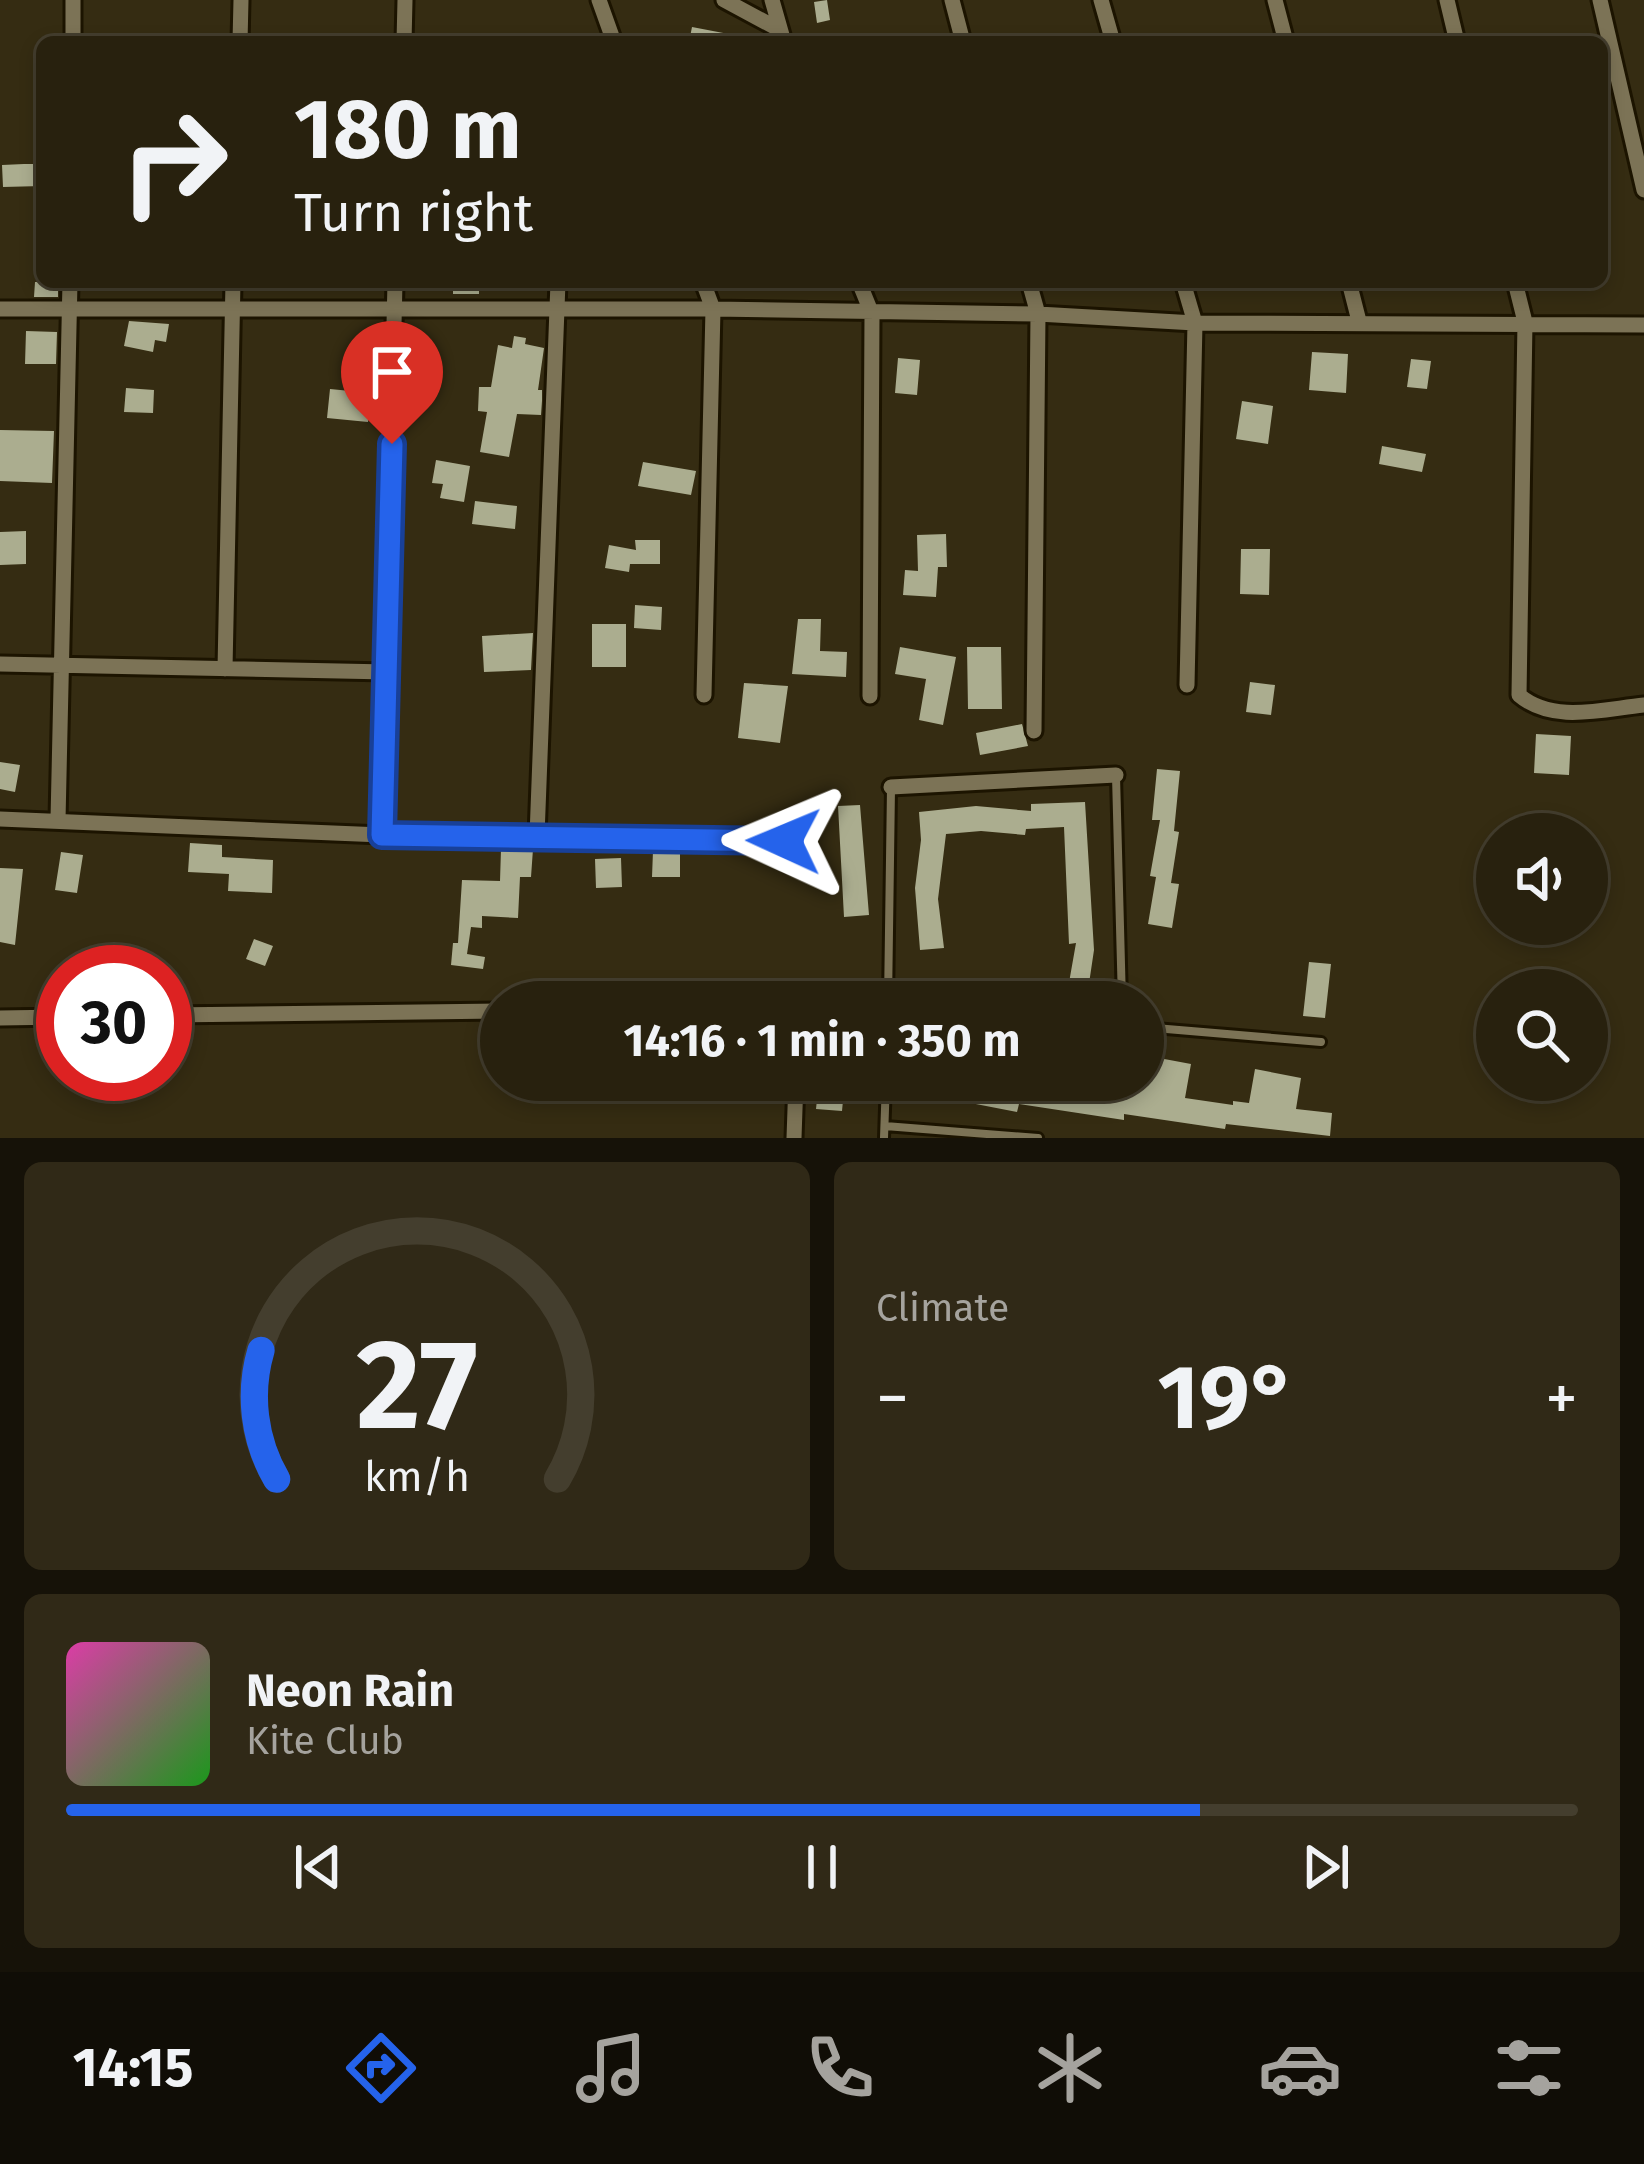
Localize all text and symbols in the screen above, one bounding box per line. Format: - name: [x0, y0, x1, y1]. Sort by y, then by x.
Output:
- text: 180 m: [294, 79, 522, 180]
- icon: right: [96, 84, 252, 240]
- text: Turn right: [294, 181, 533, 245]
- pin: [341, 321, 443, 444]
- icon: arrive: [359, 339, 425, 405]
- position arrow: [721, 778, 847, 904]
- map controls: [1476, 813, 1608, 1101]
- button: sound: [1476, 813, 1608, 945]
- speed limit sign: 30: [36, 945, 192, 1101]
- button: search: [1476, 969, 1608, 1101]
- text: 14:16 · 1 min · 350 m: [624, 1014, 1020, 1068]
- text: Climate: [876, 1285, 1009, 1331]
- text: 27: [356, 1311, 478, 1461]
- text: 19°: [1158, 1344, 1297, 1452]
- text: −: [876, 1359, 909, 1438]
- text: +: [1545, 1359, 1578, 1438]
- text: km/h: [364, 1451, 470, 1502]
- text: Neon Rain: [246, 1664, 454, 1718]
- text: Kite Club: [246, 1718, 404, 1764]
- icon: previous: [285, 1834, 351, 1900]
- icon: pause: [789, 1834, 855, 1900]
- icon: next: [1293, 1834, 1359, 1900]
- icon: directions: [339, 2026, 423, 2110]
- icon: music: [569, 2026, 653, 2110]
- icon: phone: [798, 2026, 882, 2110]
- icon: climate: [1028, 2026, 1112, 2110]
- icon: car: [1258, 2026, 1342, 2110]
- icon: filters: [1487, 2026, 1571, 2110]
- text: 14:15: [73, 2036, 194, 2100]

